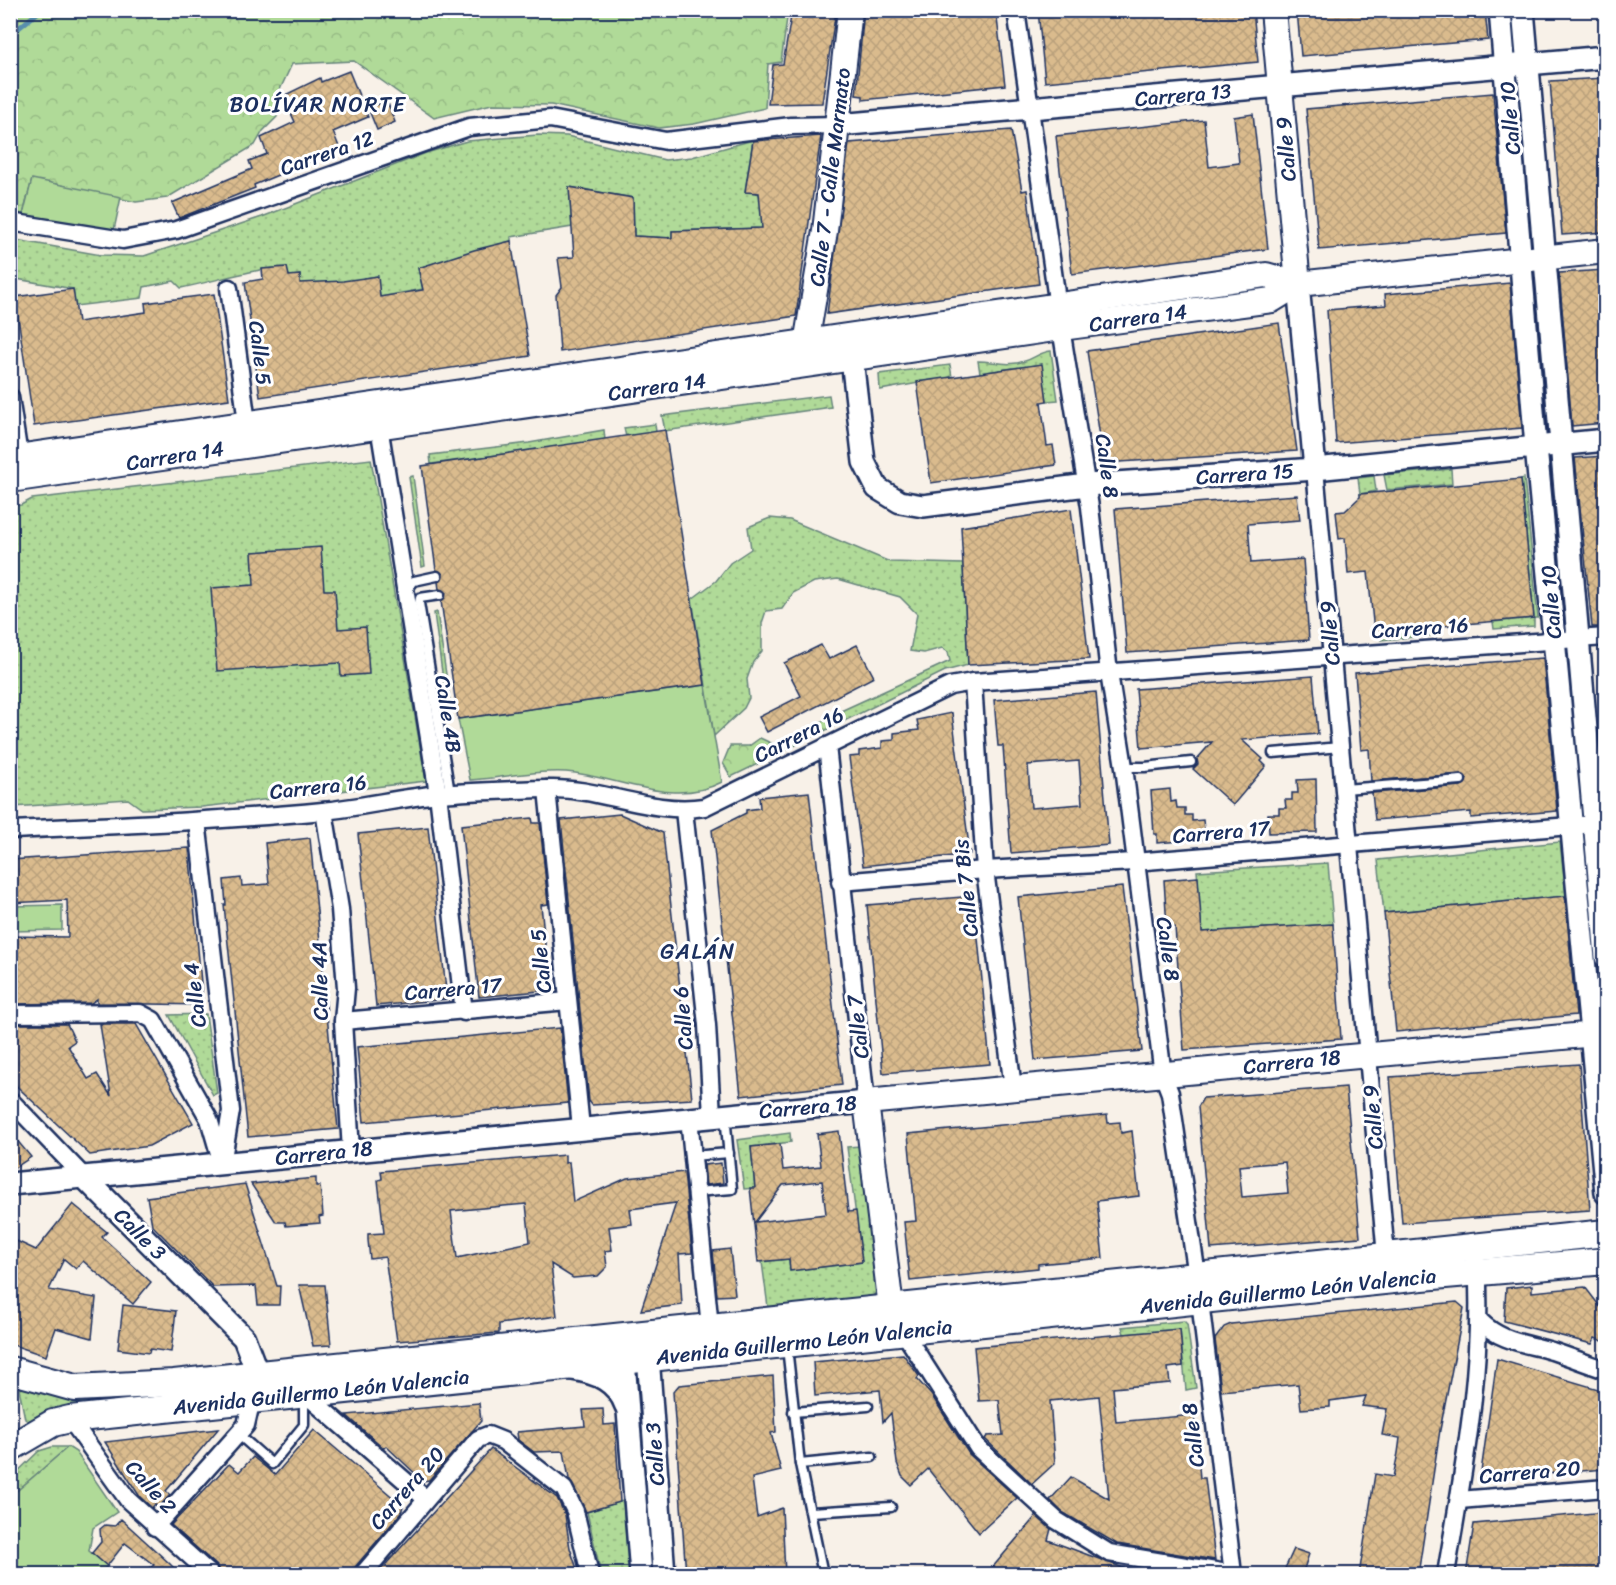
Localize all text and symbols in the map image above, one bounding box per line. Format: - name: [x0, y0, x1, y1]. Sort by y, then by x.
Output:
- street label: Calle 7 - Calle Marmato: [798, 65, 862, 289]
- street label: Carrera 13: [1133, 72, 1233, 118]
- street label: Calle 10: [1488, 79, 1532, 157]
- district label: BOLÍVAR NORTE: [229, 85, 407, 124]
- street label: Calle 9: [1264, 115, 1308, 183]
- street label: Carrera 12: [275, 119, 379, 187]
- street label: Carrera 14: [1087, 292, 1189, 344]
- street label: Calle 5: [237, 319, 283, 388]
- street label: Carrera 14: [606, 361, 708, 413]
- street label: Carrera 14: [123, 430, 227, 482]
- street label: Calle 8: [1084, 431, 1130, 501]
- street label: Carrera 15: [1195, 452, 1295, 496]
- street label: Calle 10: [1529, 563, 1573, 641]
- street label: Calle 9: [1308, 599, 1352, 667]
- street label: Carrera 16: [1370, 606, 1470, 650]
- street label: Calle 4B: [423, 672, 473, 756]
- street label: Carrera 16: [747, 696, 851, 774]
- street label: Carrera 16: [268, 763, 368, 811]
- street label: Carrera 17: [1171, 809, 1273, 855]
- street label: Calle 7 Bis: [942, 837, 990, 939]
- street label: Calle 8: [1145, 914, 1191, 984]
- street label: Calle 5: [519, 927, 563, 995]
- district label: GALÁN: [660, 932, 736, 971]
- street label: Calle 4A: [300, 941, 340, 1021]
- street label: Calle 4: [172, 960, 218, 1030]
- street label: Carrera 17: [403, 966, 505, 1012]
- street label: Calle 6: [661, 985, 705, 1051]
- street label: Calle 7: [835, 991, 881, 1061]
- street label: Carrera 18: [1241, 1038, 1343, 1086]
- street label: Calle 9: [1351, 1083, 1395, 1151]
- street label: Carrera 18: [758, 1084, 859, 1130]
- street label: Carrera 18: [273, 1129, 375, 1177]
- street label: Calle 3: [104, 1198, 176, 1270]
- street label: Avenida Guillermo León Valencia: [1137, 1257, 1438, 1326]
- street label: Avenida Guillermo León Valencia: [653, 1308, 954, 1377]
- street label: Avenida Guillermo León Valencia: [170, 1358, 471, 1427]
- street label: Calle 8: [1170, 1400, 1216, 1469]
- street label: Calle 3: [634, 1421, 676, 1487]
- street label: Carrera 20: [359, 1437, 455, 1539]
- street label: Carrera 20: [1478, 1449, 1582, 1495]
- street label: Calle 2: [115, 1451, 187, 1523]

